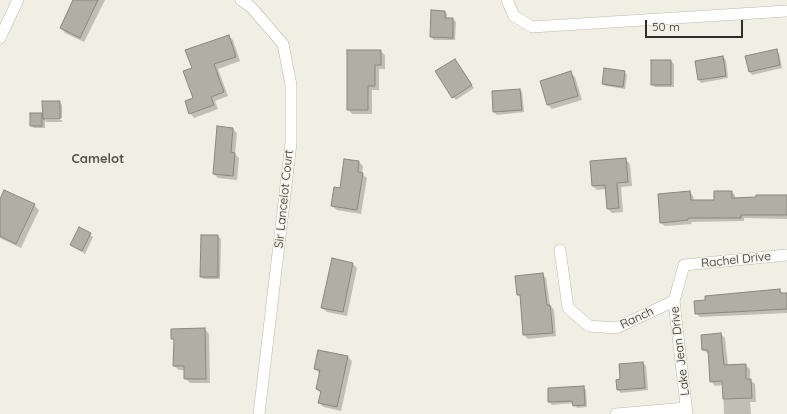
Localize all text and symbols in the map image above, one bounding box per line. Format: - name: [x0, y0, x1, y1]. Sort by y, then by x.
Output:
- scale bar: [647, 12, 745, 38]
- text: 50 m: [652, 19, 680, 34]
- street label: Sir Lancelot Court: [272, 149, 296, 249]
- district label: Camelot: [72, 151, 124, 167]
- street label: Rachel Drive: [700, 249, 772, 271]
- street label: Ranch: [618, 304, 656, 332]
- street label: Lake Jean Drive: [667, 305, 693, 397]

